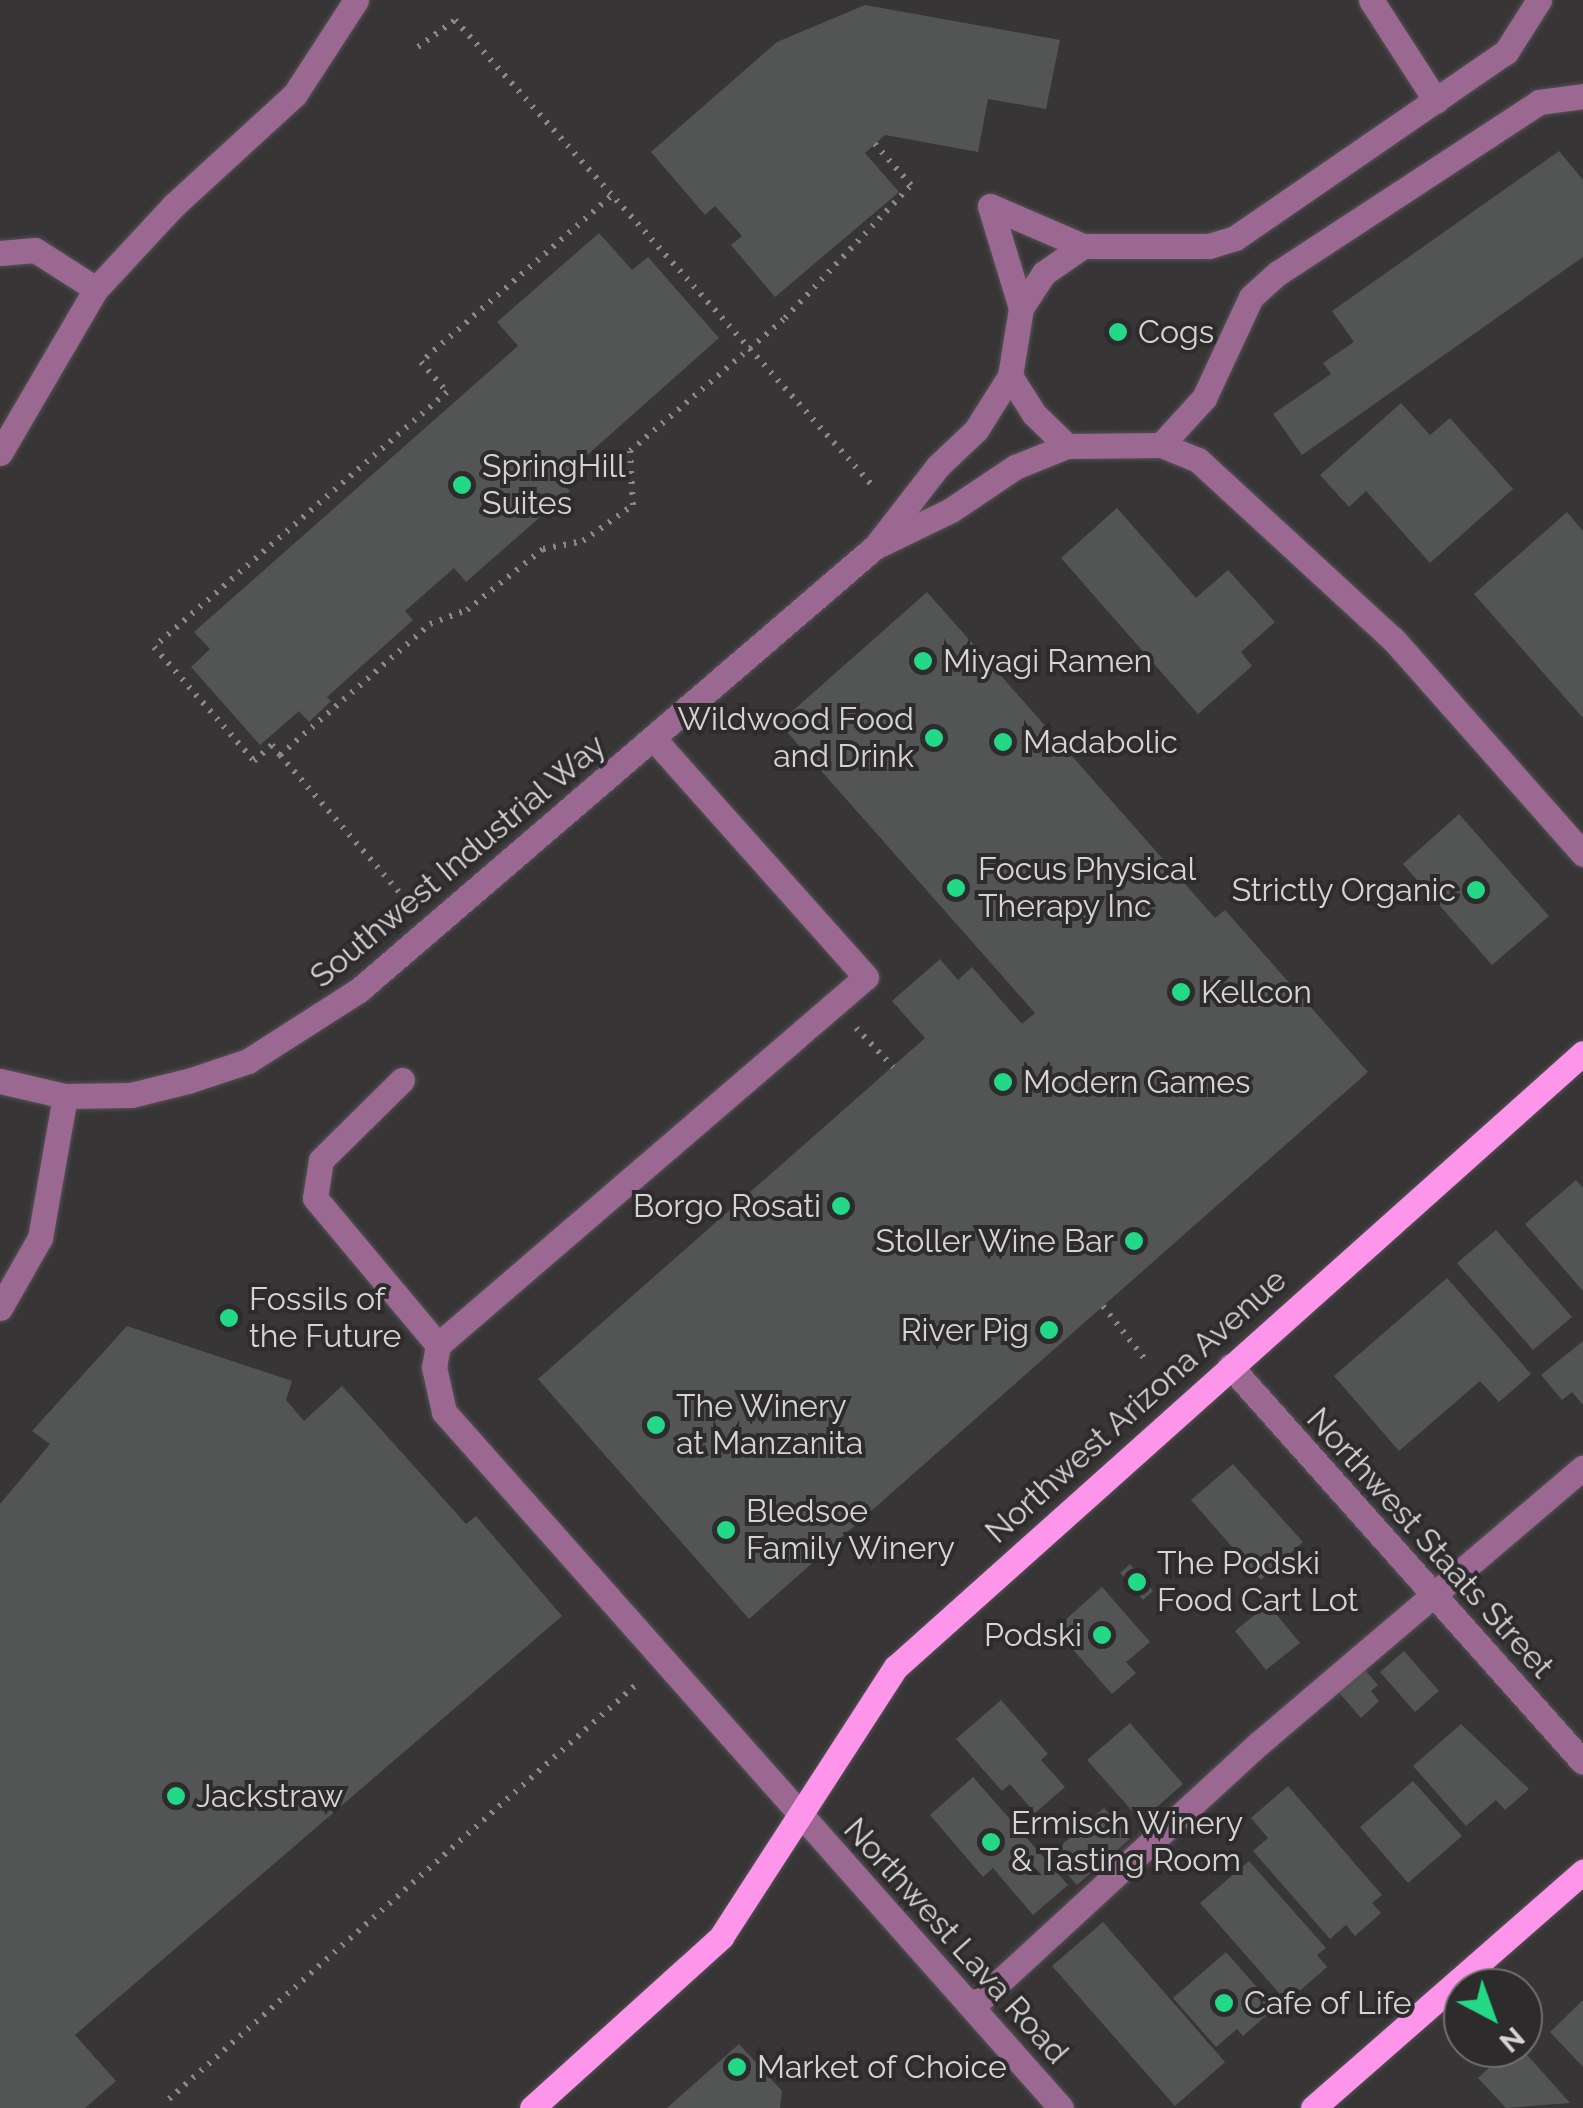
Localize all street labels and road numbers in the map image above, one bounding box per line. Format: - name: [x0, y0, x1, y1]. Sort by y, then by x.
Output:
- street label: Southwest Industrial Way: [302, 726, 614, 996]
- street label: Northwest Arizona Avenue: [977, 1260, 1295, 1552]
- street label: Northwest Staats Street: [1299, 1400, 1561, 1686]
- street label: Northwest Lava Road: [836, 1810, 1076, 2072]

